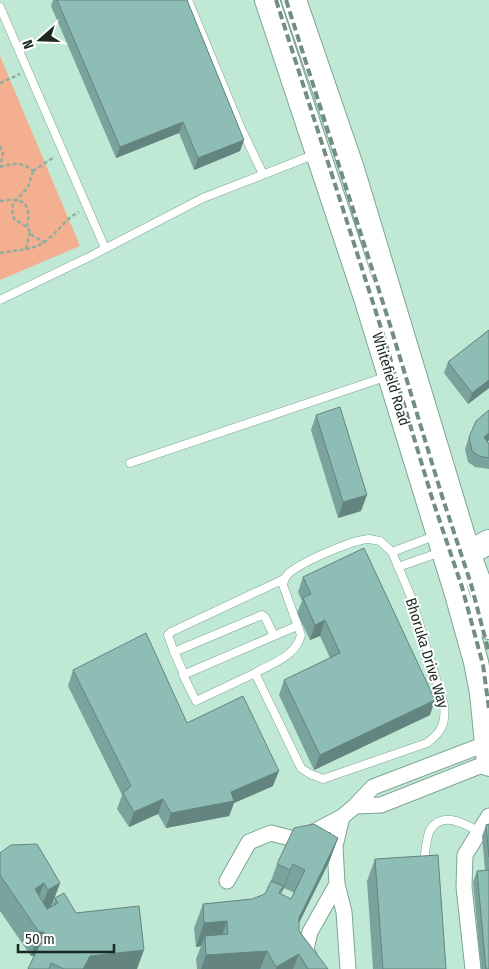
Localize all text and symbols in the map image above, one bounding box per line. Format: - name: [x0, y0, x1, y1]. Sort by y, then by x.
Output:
- north arrow: [15, 15, 65, 65]
- text: N: [19, 37, 38, 51]
- street label: Whitefield Road: [368, 330, 414, 428]
- street label: Bhoruka Drive Way: [402, 596, 452, 711]
- scale bar: [18, 922, 114, 954]
- text: 50 m: [25, 930, 55, 948]

